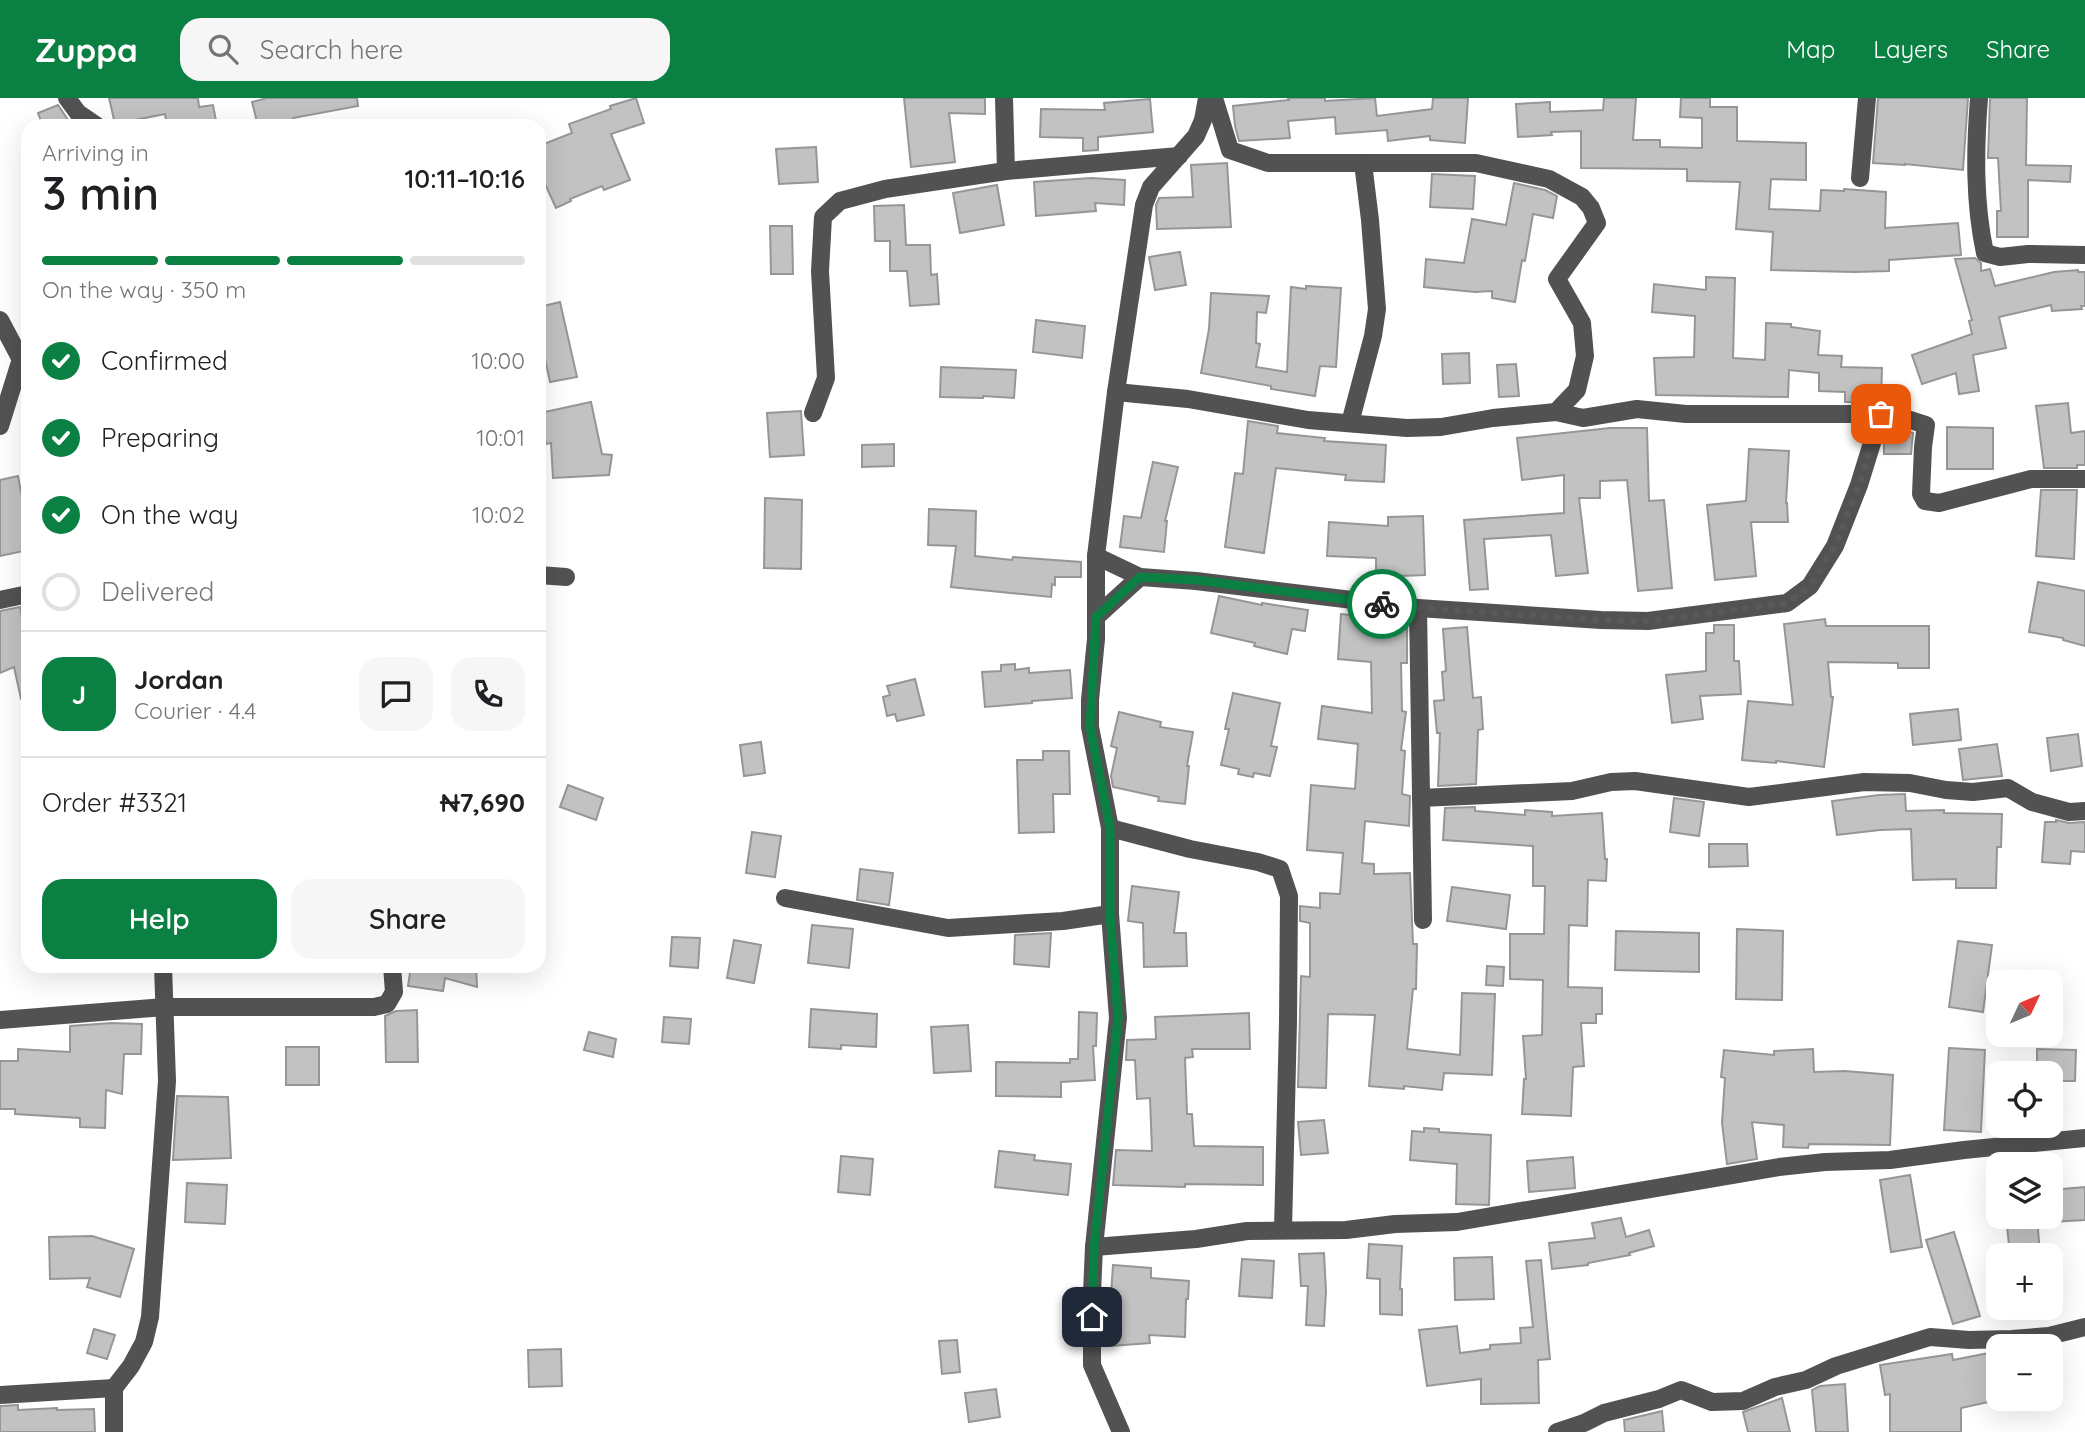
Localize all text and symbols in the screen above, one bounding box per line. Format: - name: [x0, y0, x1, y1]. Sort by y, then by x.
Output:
- search box: [180, 18, 670, 81]
- text: Zuppa: [35, 29, 138, 70]
- icon: search: [204, 30, 242, 68]
- text: Search here: [260, 33, 403, 66]
- text: Map: [1786, 34, 1835, 64]
- text: Layers: [1873, 34, 1948, 64]
- text: Share: [1986, 34, 2050, 64]
- text: Arriving in: [42, 138, 149, 167]
- text: 10:11–10:16: [404, 162, 525, 195]
- text: 3 min: [42, 164, 159, 222]
- text: On the way · 350 m: [42, 275, 246, 304]
- icon: check: [42, 342, 80, 380]
- text: Confirmed: [101, 344, 228, 377]
- text: 10:00: [471, 346, 525, 375]
- pin: [1851, 384, 1911, 444]
- icon: bag: [1862, 395, 1900, 433]
- icon: check: [42, 419, 80, 457]
- text: Preparing: [101, 421, 219, 454]
- text: 10:01: [476, 423, 525, 452]
- icon: check: [42, 496, 80, 534]
- text: On the way: [101, 498, 239, 531]
- text: 10:02: [472, 500, 525, 529]
- courier: [1347, 569, 1417, 639]
- text: Delivered: [101, 575, 214, 608]
- icon: bike: [1363, 585, 1401, 623]
- button: chat: [359, 657, 433, 731]
- button: phone: [451, 657, 525, 731]
- text: Jordan: [134, 663, 223, 696]
- text: J: [72, 678, 86, 711]
- text: Courier · 4.4: [134, 696, 256, 725]
- text: Order #3321: [42, 786, 187, 819]
- text: ₦7,690: [440, 786, 525, 819]
- button: Help: [42, 879, 277, 959]
- button: Share: [291, 879, 525, 959]
- north arrow: [1986, 970, 2063, 1046]
- map controls: [1986, 970, 2063, 1411]
- button: locate: [1986, 1061, 2063, 1138]
- button: layers: [1986, 1152, 2063, 1229]
- button: +: [1986, 1243, 2063, 1320]
- pin: [1062, 1287, 1122, 1347]
- icon: home: [1073, 1298, 1111, 1336]
- button: −: [1986, 1334, 2063, 1411]

